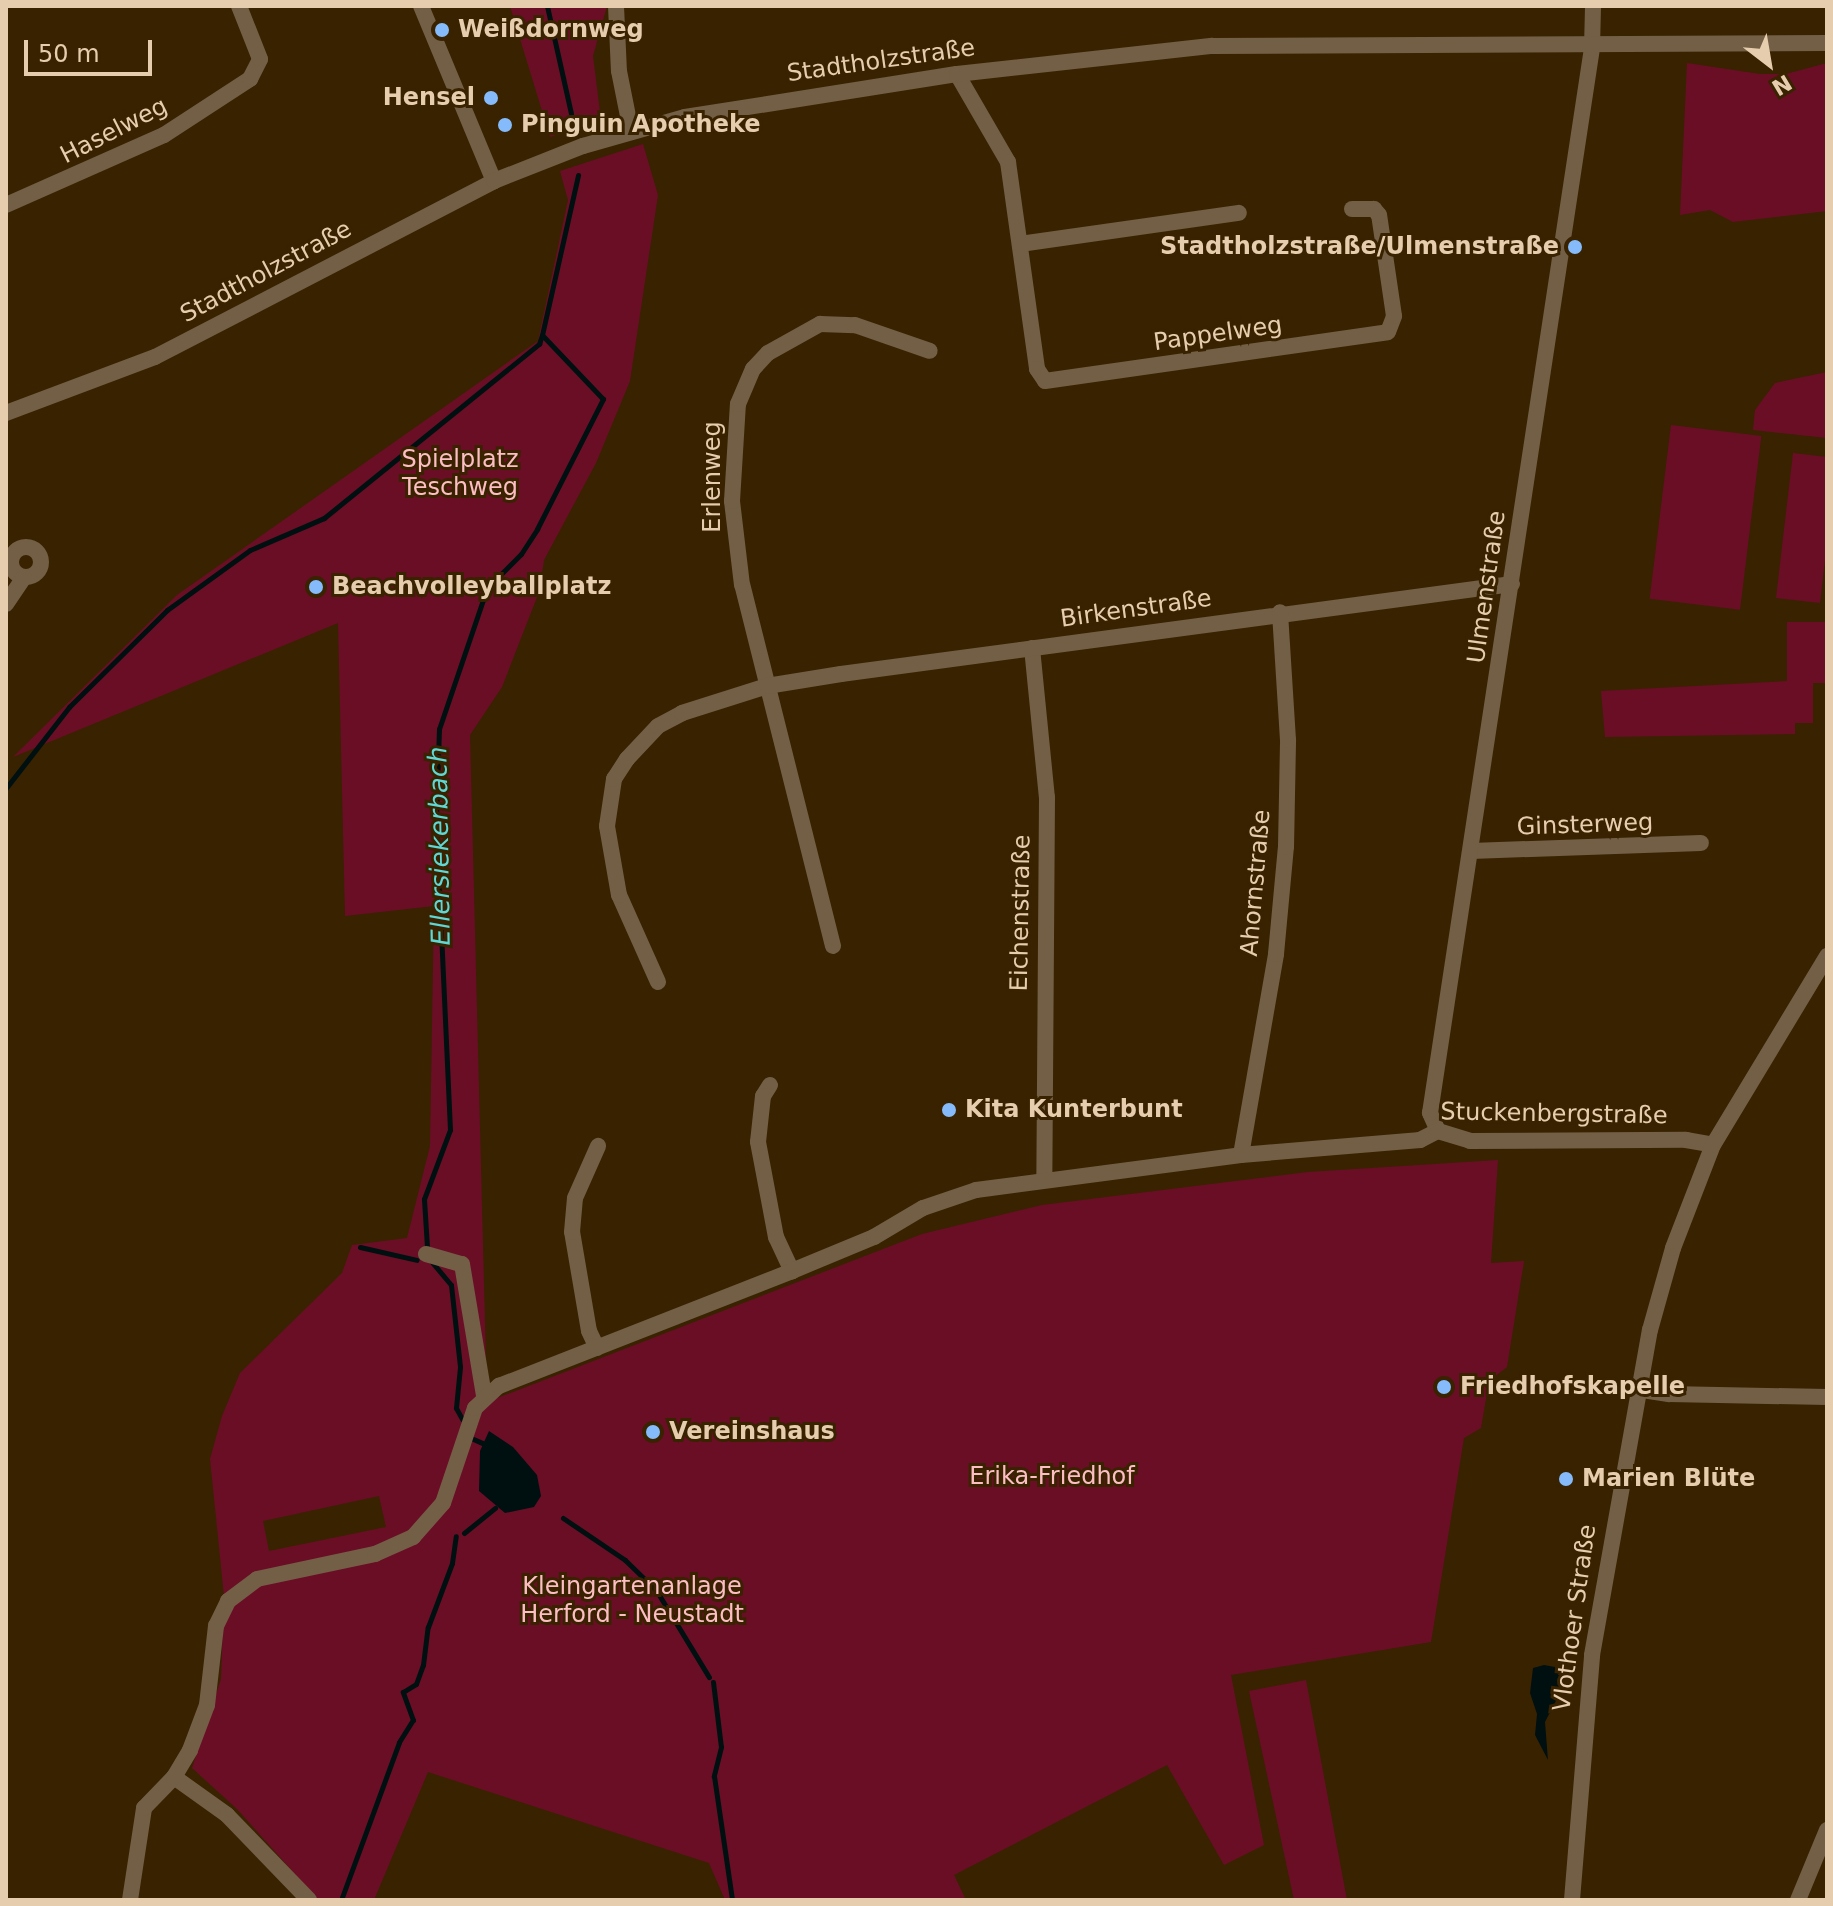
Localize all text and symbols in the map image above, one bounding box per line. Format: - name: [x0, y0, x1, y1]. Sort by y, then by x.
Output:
- place label: Weißdornweg: [458, 16, 644, 44]
- marker: Weißdornweg: [433, 21, 451, 39]
- scale bar: [28, 24, 156, 74]
- north arrow: [1729, 24, 1809, 104]
- street label: Stadtholzstraße: [785, 34, 977, 88]
- text: 50 m: [38, 40, 100, 68]
- text: N: [1767, 70, 1796, 100]
- place label: Hensel: [383, 84, 475, 112]
- marker: Hensel: [482, 89, 500, 107]
- street label: Haselweg: [56, 92, 172, 170]
- place label: Pinguin Apotheke: [521, 111, 761, 139]
- marker: Pinguin Apotheke: [496, 116, 514, 134]
- street label: Stadtholzstraße: [176, 215, 356, 329]
- place label: Stadtholzstraße/Ulmenstraße: [1160, 233, 1559, 261]
- marker: Stadtholzstraße/Ulmenstraße: [1566, 238, 1584, 256]
- street label: Pappelweg: [1152, 311, 1284, 357]
- street label: Erlenweg: [699, 421, 727, 533]
- park label: Spielplatz Teschweg: [401, 446, 519, 502]
- street label: Ulmenstraße: [1462, 509, 1512, 665]
- place label: Beachvolleyballplatz: [332, 573, 611, 601]
- marker: Beachvolleyballplatz: [307, 578, 325, 596]
- street label: Birkenstraße: [1059, 584, 1213, 634]
- water label: Ellersiekerbach: [423, 746, 457, 946]
- street label: Ahornstraße: [1235, 808, 1277, 958]
- street label: Ginsterweg: [1516, 808, 1654, 842]
- street label: Eichenstraße: [1005, 834, 1037, 992]
- place label: Kita Kunterbunt: [965, 1096, 1183, 1124]
- street label: Stuckenbergstraße: [1440, 1098, 1668, 1130]
- marker: Kita Kunterbunt: [940, 1101, 958, 1119]
- place label: Friedhofskapelle: [1460, 1373, 1685, 1401]
- marker: Friedhofskapelle: [1435, 1378, 1453, 1396]
- place label: Vereinshaus: [669, 1418, 835, 1446]
- marker: Vereinshaus: [644, 1423, 662, 1441]
- park label: Erika-Friedhof: [969, 1463, 1135, 1491]
- place label: Marien Blüte: [1582, 1465, 1755, 1493]
- marker: Marien Blüte: [1557, 1470, 1575, 1488]
- street label: Vlothoer Straße: [1548, 1523, 1602, 1713]
- park label: Kleingartenanlage Herford - Neustadt: [520, 1573, 744, 1629]

